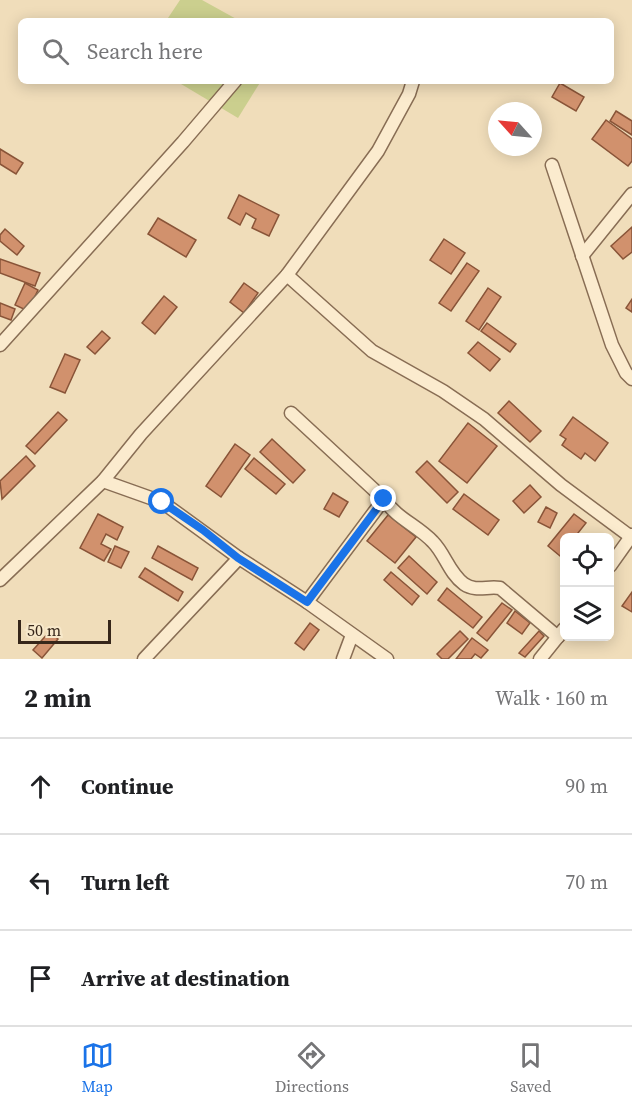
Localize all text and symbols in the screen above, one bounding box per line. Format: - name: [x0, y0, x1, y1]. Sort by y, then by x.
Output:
- search box: [18, 18, 614, 84]
- icon: search: [39, 35, 72, 68]
- text: Search here: [87, 36, 203, 66]
- north arrow: [488, 102, 542, 156]
- route end: [370, 485, 396, 511]
- route start: [148, 488, 174, 514]
- map controls: [560, 533, 614, 641]
- button: locate: [560, 533, 614, 587]
- button: layers: [560, 587, 614, 641]
- scale bar: [18, 617, 111, 644]
- text: 50 m: [27, 619, 61, 641]
- text: 2 min: [24, 680, 91, 716]
- text: Walk · 160 m: [495, 684, 608, 712]
- icon: ahead: [24, 770, 57, 803]
- text: Continue: [81, 771, 174, 801]
- text: 90 m: [565, 772, 608, 800]
- icon: left: [24, 866, 57, 899]
- text: Turn left: [81, 867, 169, 897]
- text: 70 m: [565, 868, 608, 896]
- icon: arrive: [24, 962, 57, 995]
- text: Arrive at destination: [81, 963, 290, 993]
- tab: Map: [81, 1039, 114, 1097]
- tab: Directions: [275, 1039, 349, 1097]
- tab: Saved: [510, 1039, 551, 1097]

